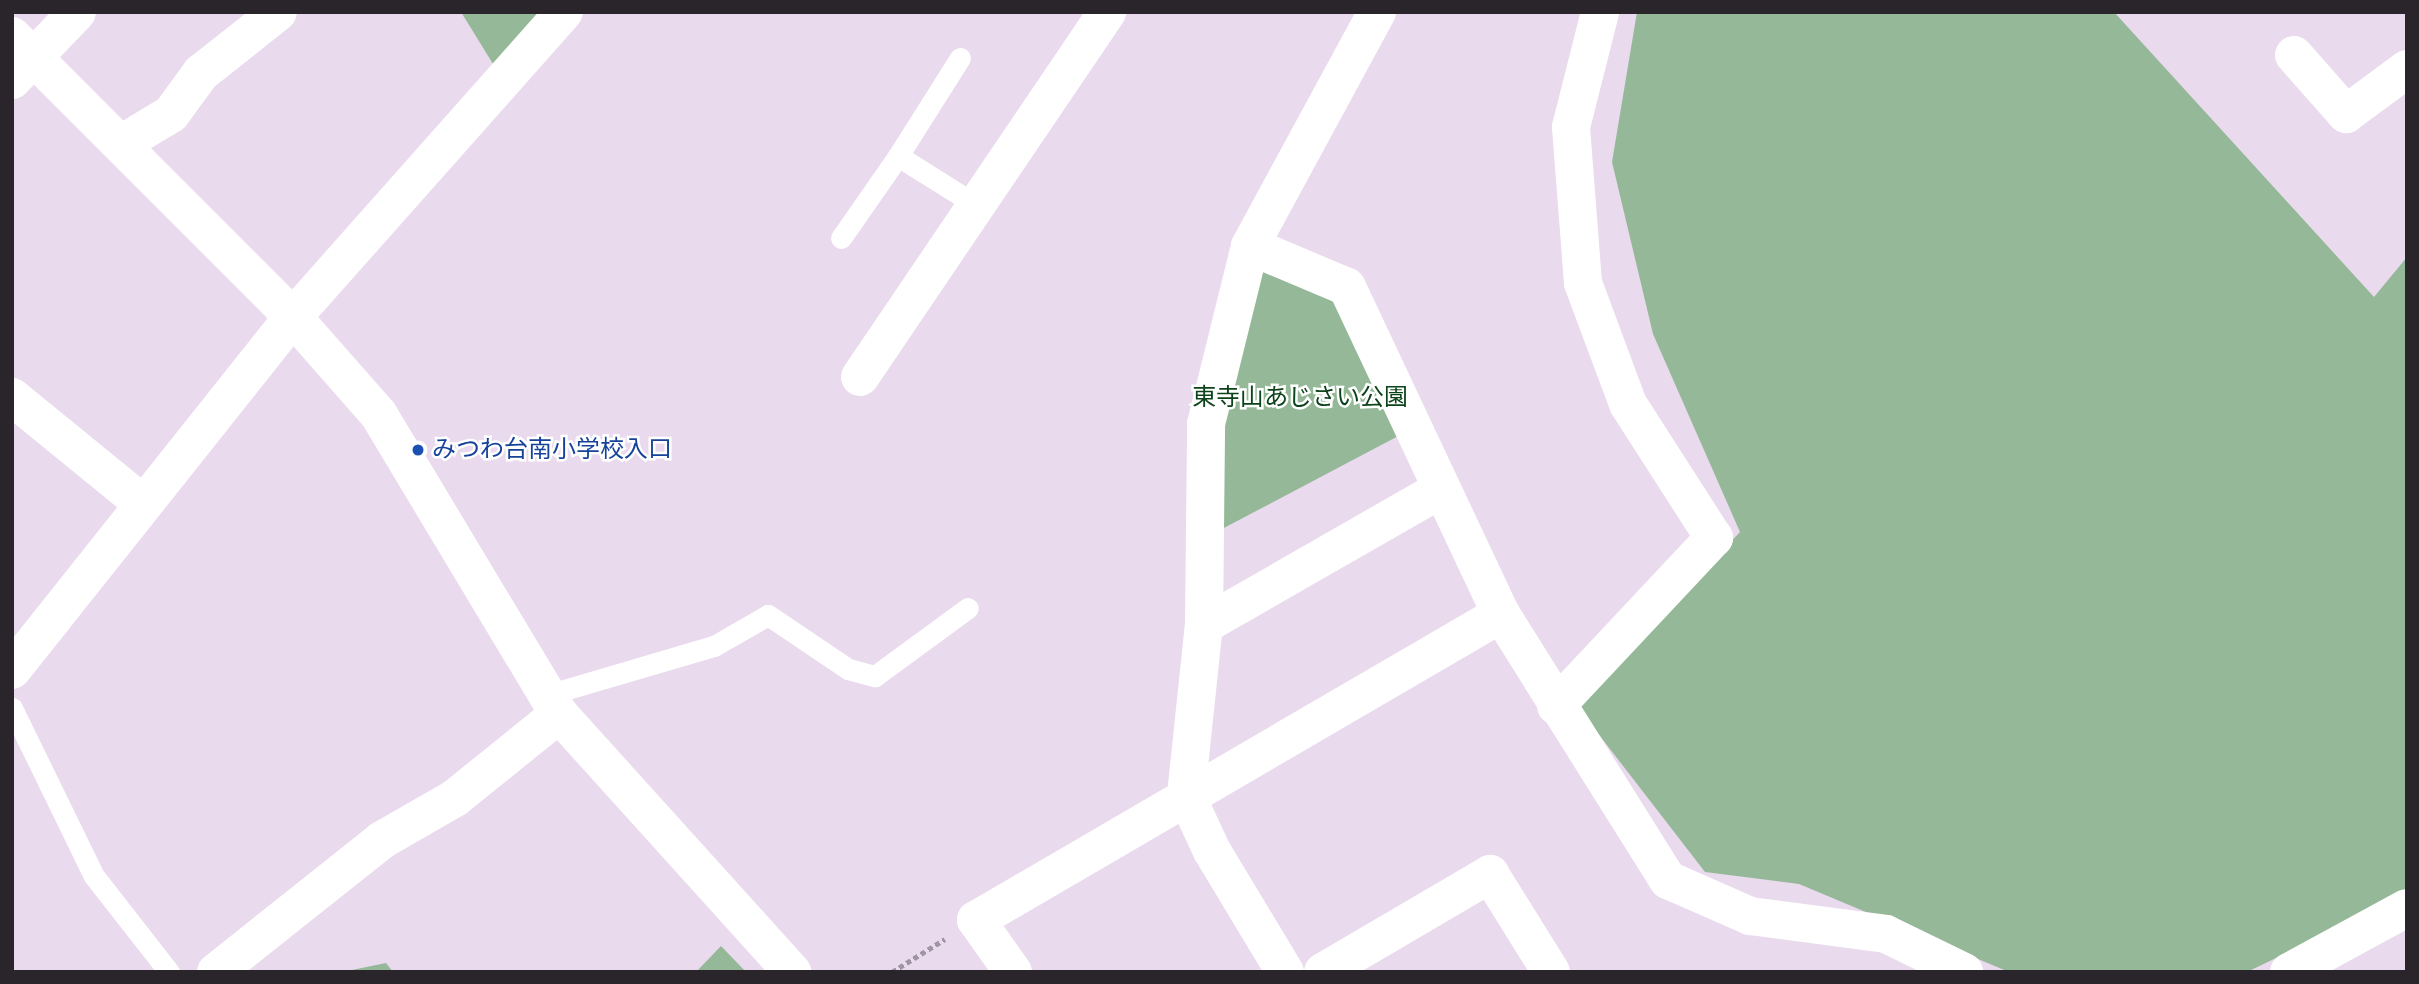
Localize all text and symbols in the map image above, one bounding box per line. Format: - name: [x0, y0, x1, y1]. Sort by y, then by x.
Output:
- park label: 東寺山あじさい公園: [1192, 384, 1408, 412]
- place label: みつわ台南小学校入口: [432, 436, 672, 464]
- marker: みつわ台南小学校入口: [410, 442, 426, 458]

